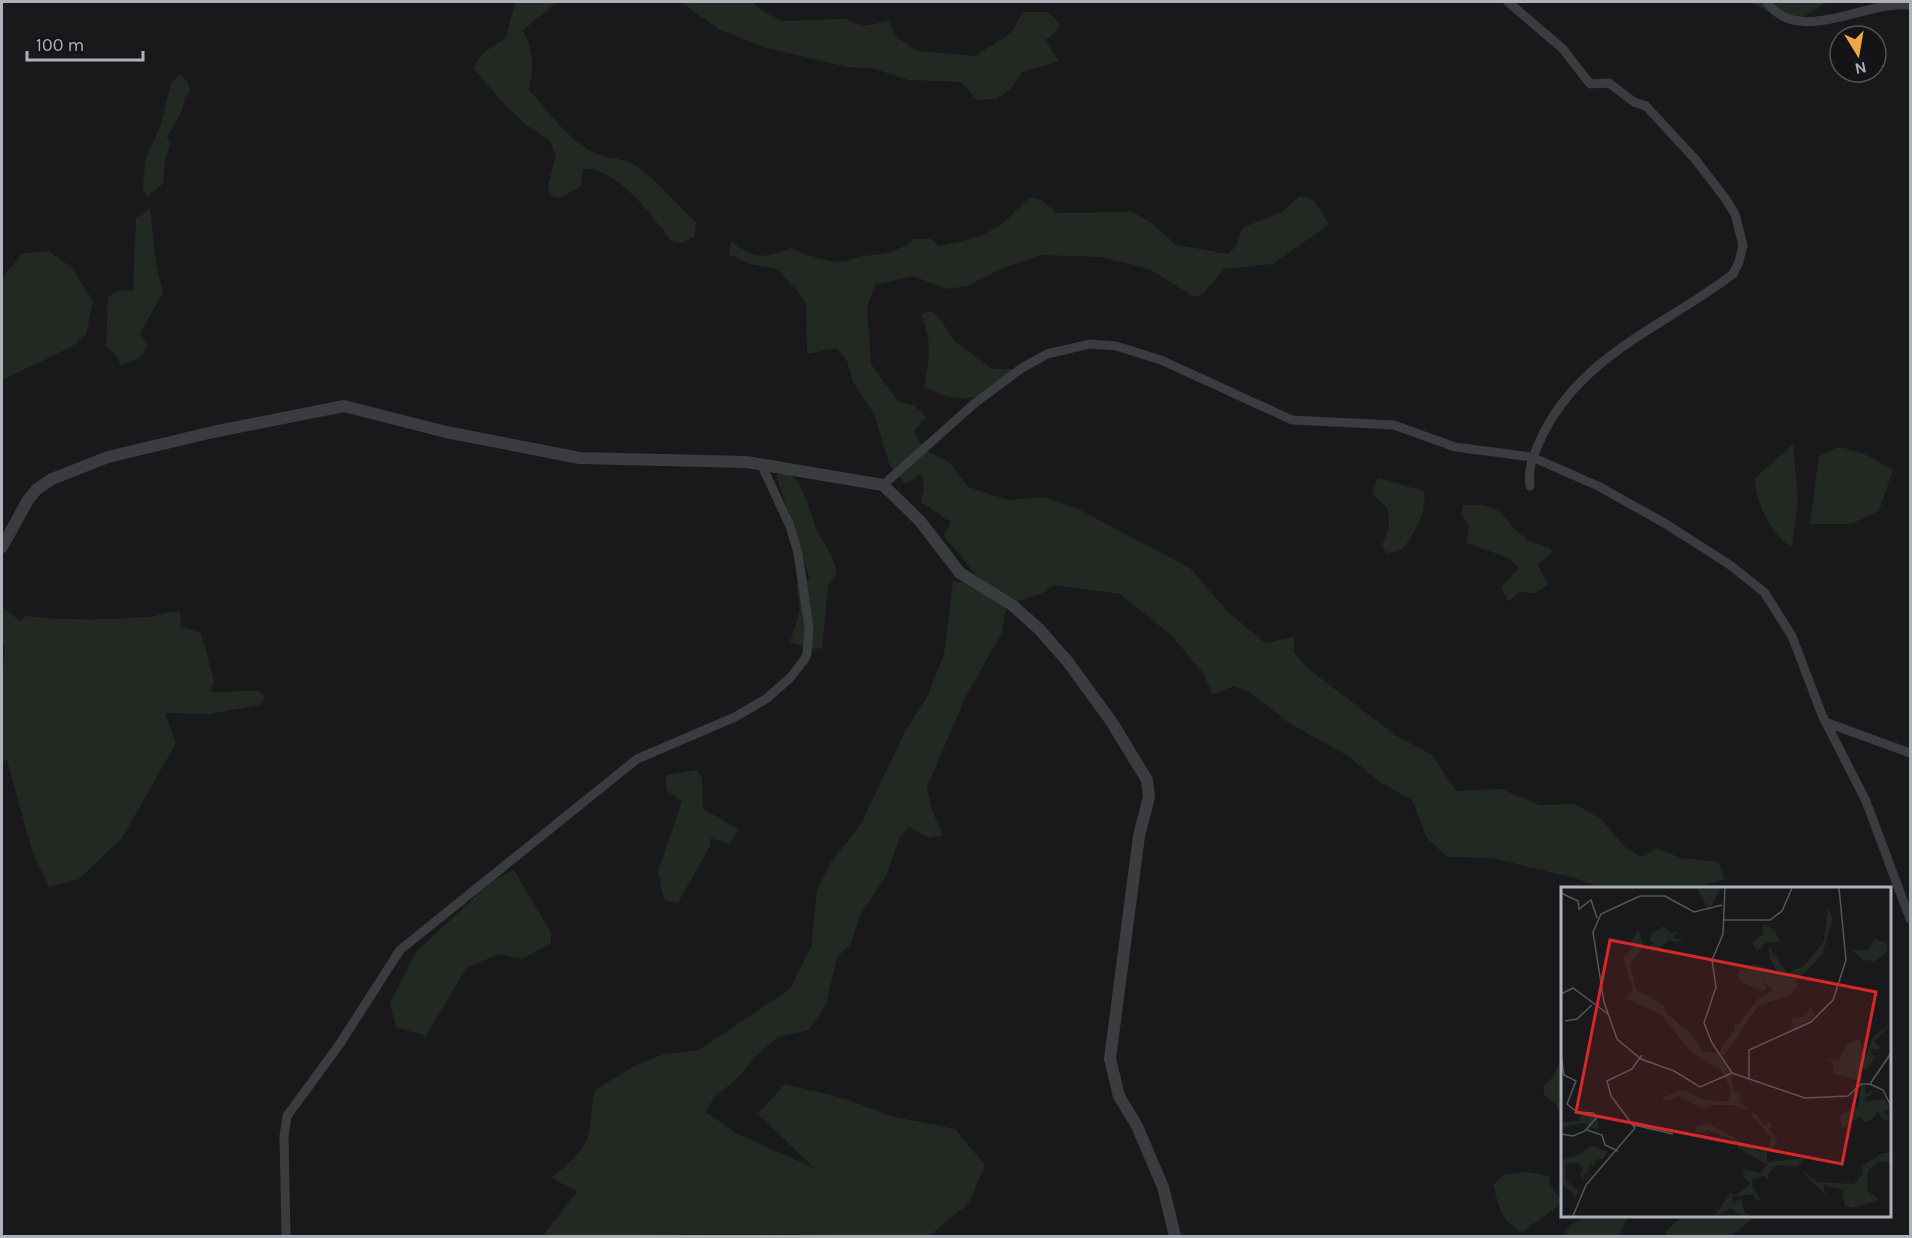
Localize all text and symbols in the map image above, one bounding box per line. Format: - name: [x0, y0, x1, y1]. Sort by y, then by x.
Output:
- scale bar: [27, 24, 142, 62]
- north arrow: [1828, 24, 1888, 84]
- text: 100 m: [36, 34, 84, 56]
- text: N: [1853, 58, 1868, 79]
- inset map: [1561, 887, 1891, 1217]

